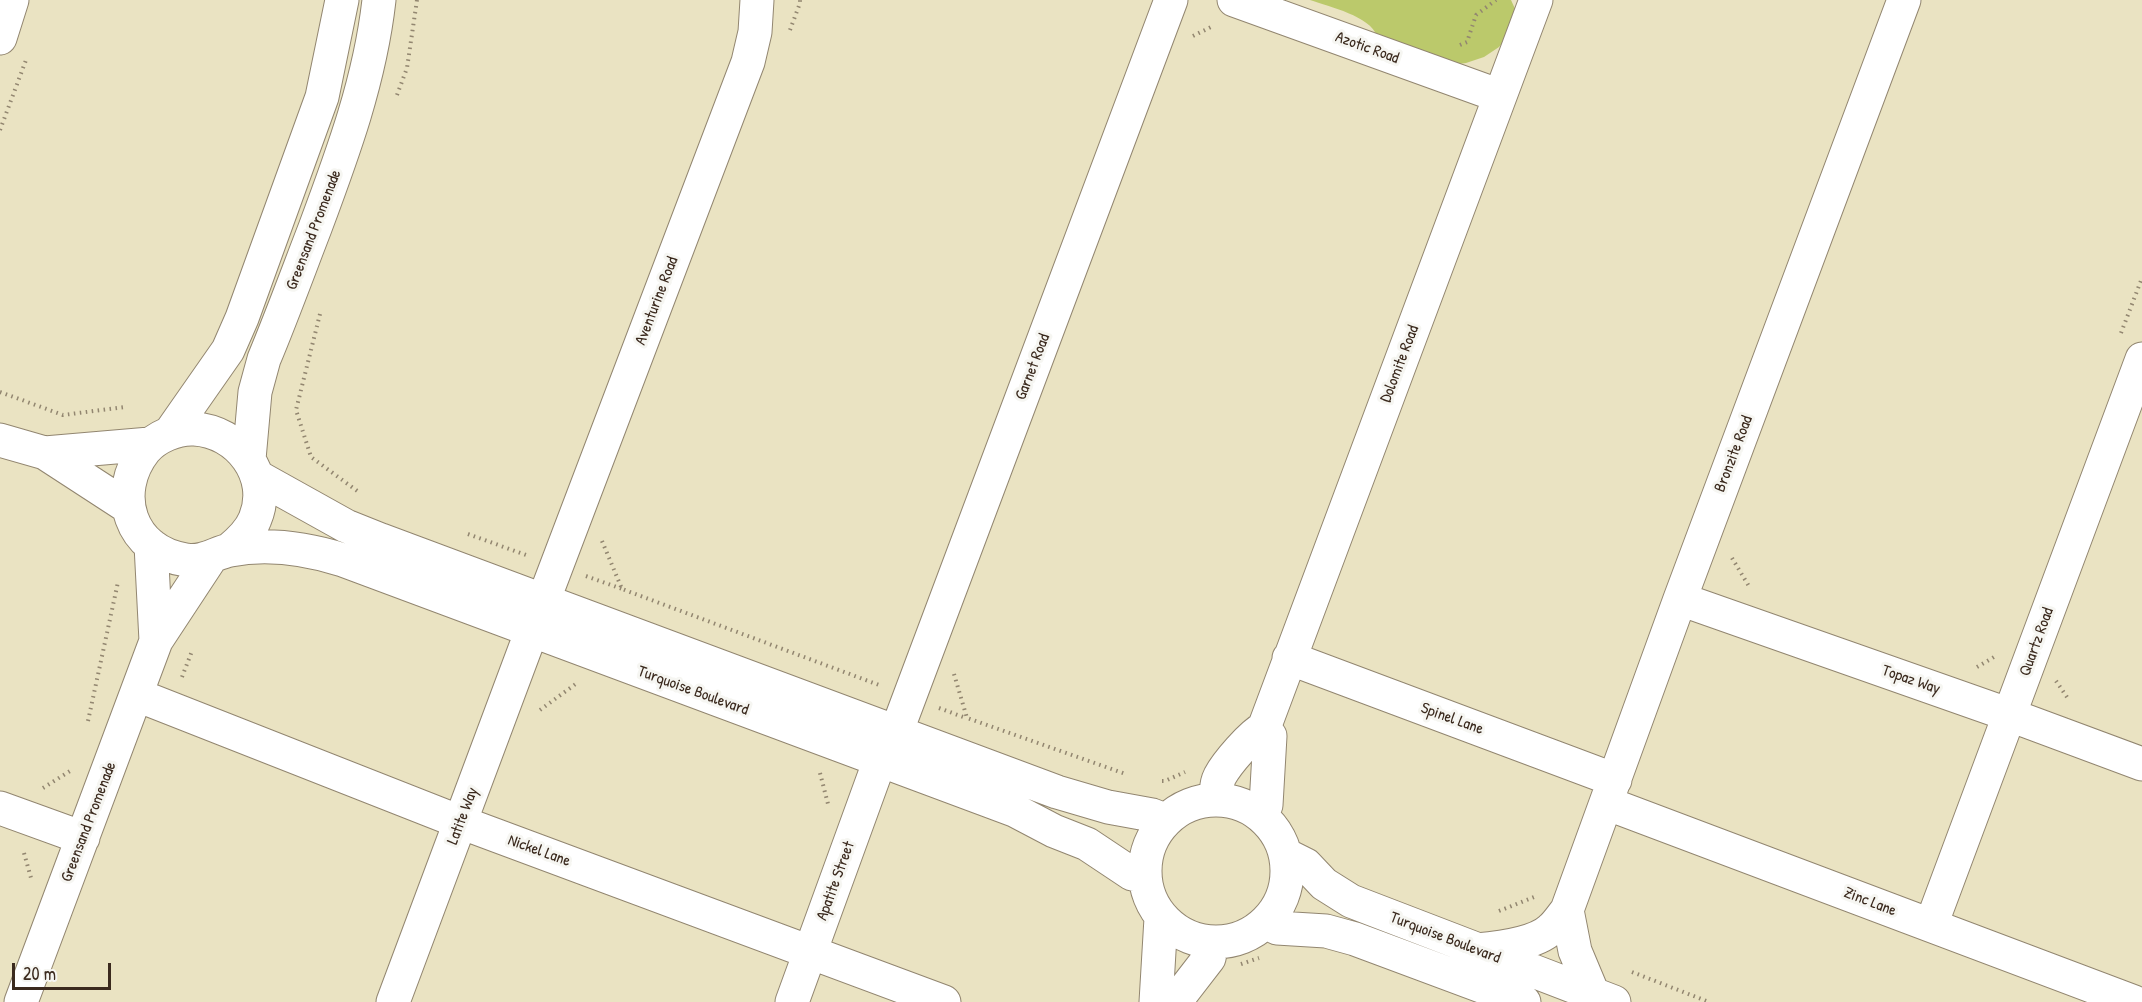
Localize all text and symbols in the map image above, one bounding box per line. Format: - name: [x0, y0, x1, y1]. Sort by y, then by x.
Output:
- street label: Azotic Road: [1333, 28, 1401, 68]
- street label: Greensand Promenade: [282, 167, 346, 293]
- street label: Aventurine Road: [631, 254, 683, 348]
- street label: Dolomite Road: [1377, 323, 1423, 405]
- street label: Garnet Road: [1012, 331, 1054, 403]
- street label: Bronzite Road: [1711, 413, 1757, 495]
- street label: Quartz Road: [2016, 605, 2058, 679]
- street label: Topaz Way: [1879, 661, 1943, 699]
- street label: Turquoise Boulevard: [635, 662, 751, 720]
- street label: Spinel Lane: [1418, 699, 1486, 739]
- street label: Greensand Promenade: [57, 759, 121, 885]
- street label: Latite Way: [443, 785, 483, 847]
- street label: Nickel Lane: [505, 831, 573, 871]
- street label: Apatite Street: [813, 839, 859, 923]
- street label: Zinc Lane: [1841, 883, 1899, 921]
- street label: Turquoise Boulevard: [1387, 908, 1503, 968]
- scale bar: [15, 951, 114, 989]
- text: 20 m: [23, 961, 56, 986]

